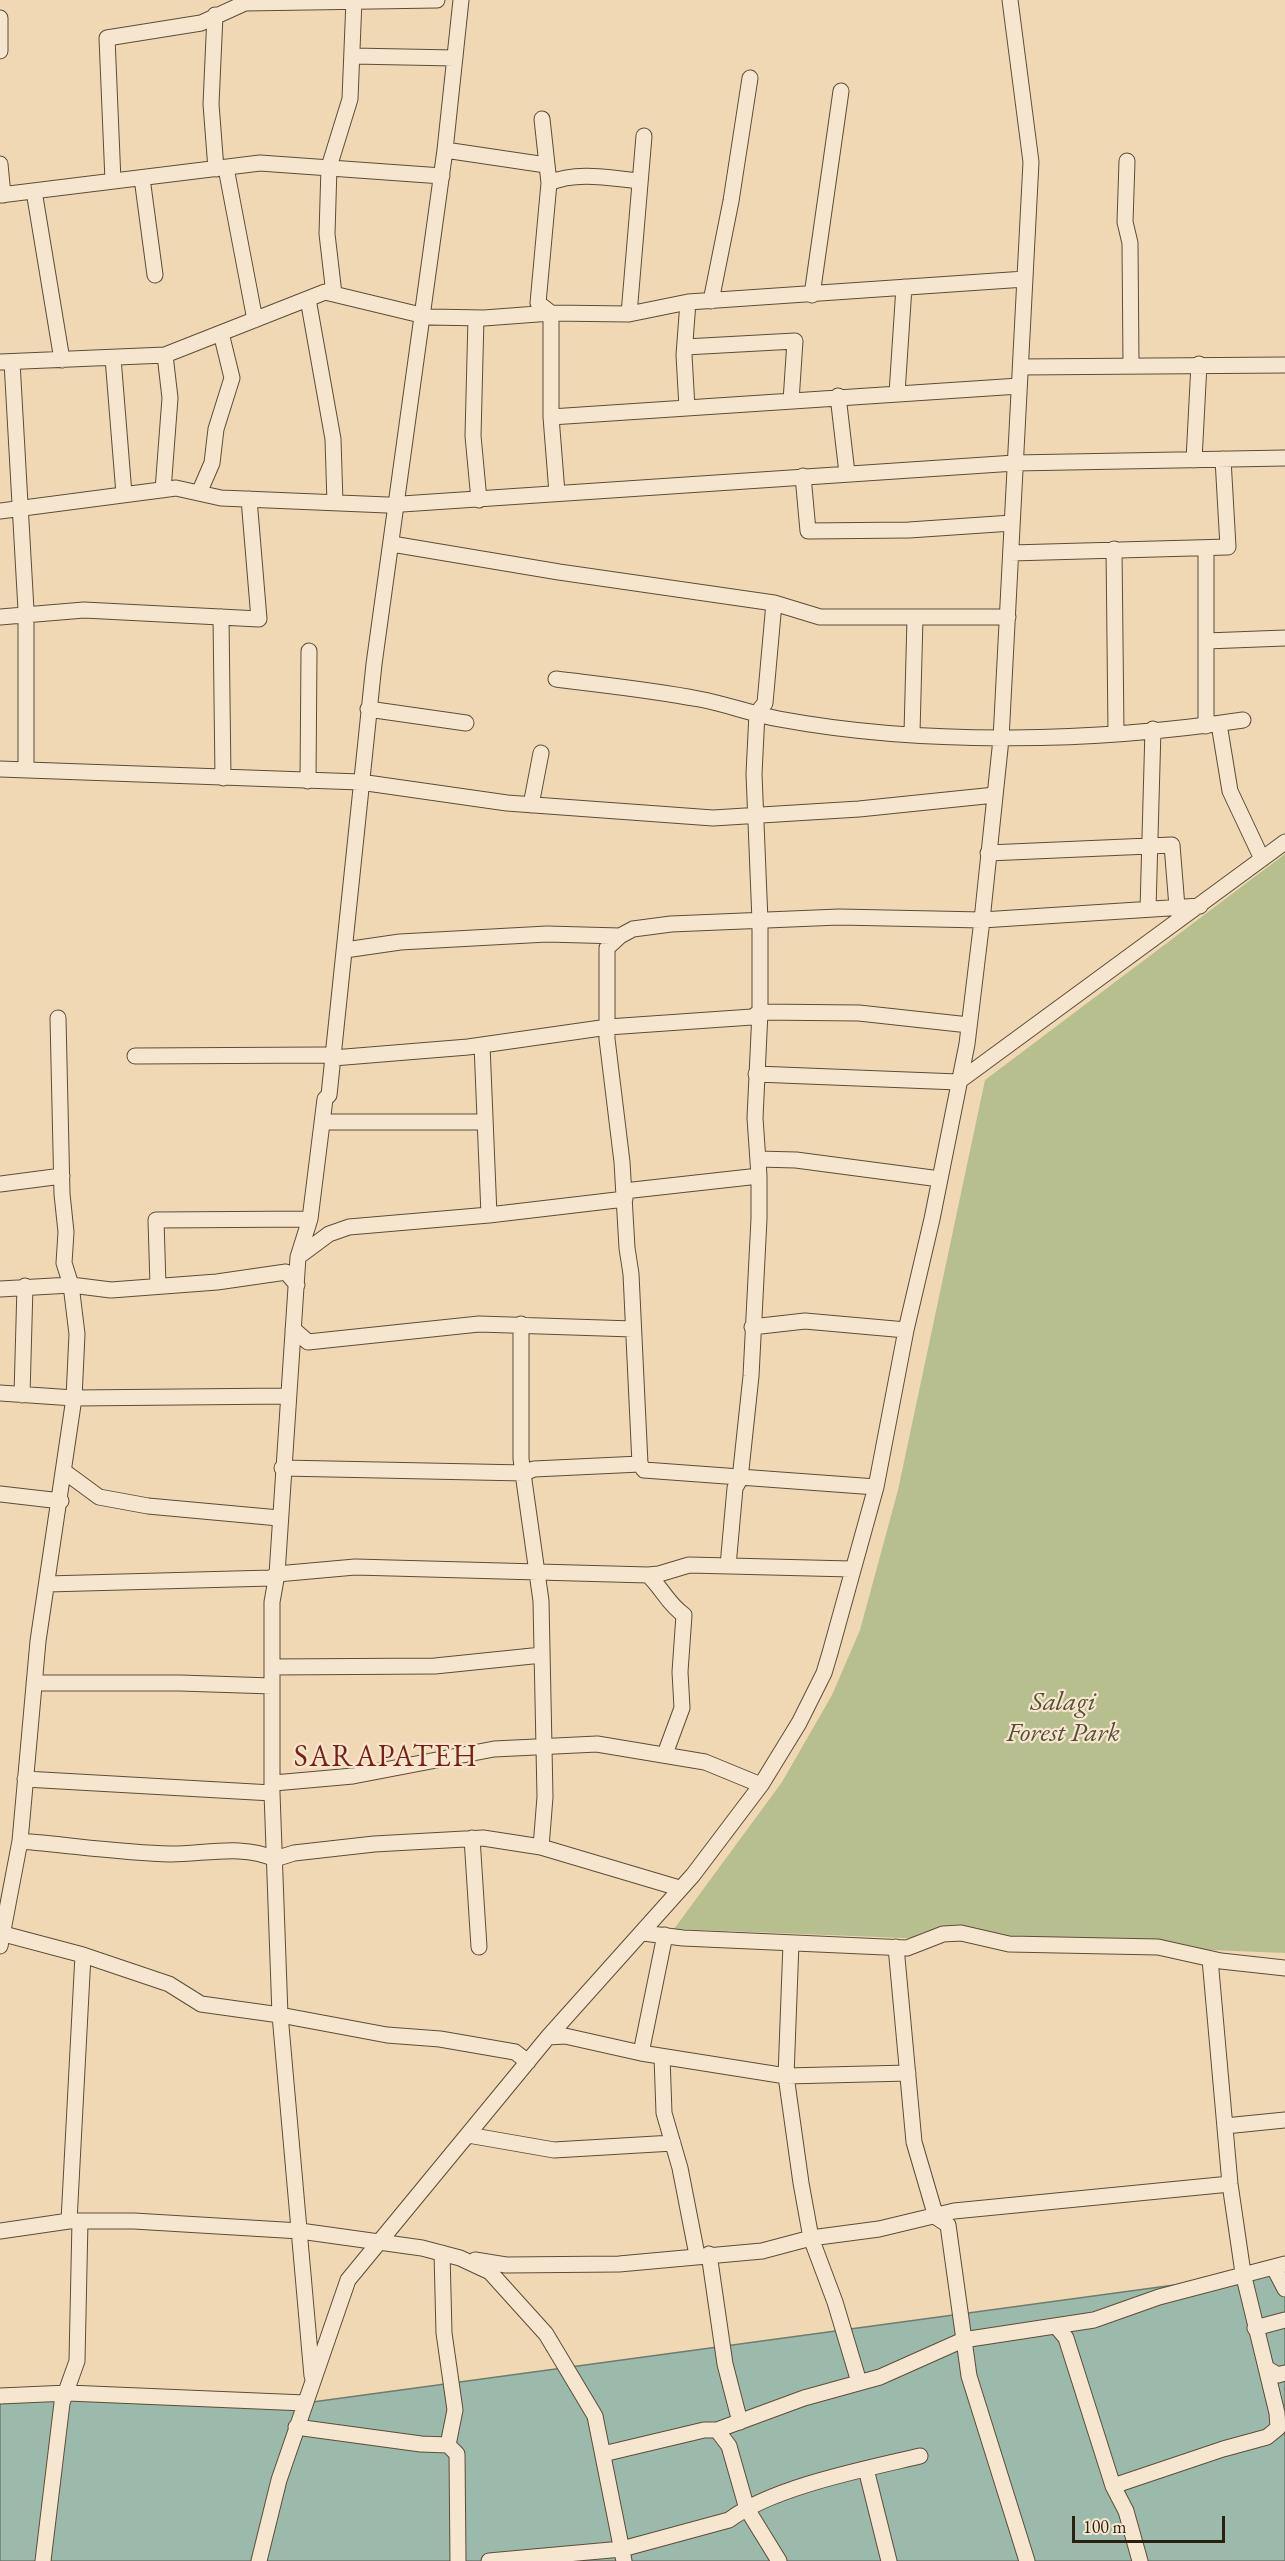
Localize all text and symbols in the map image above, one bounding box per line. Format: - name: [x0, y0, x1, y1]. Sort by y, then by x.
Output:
- park label: Salagi Forest Park: [1006, 1687, 1120, 1750]
- district label: SARAPATEH: [294, 1740, 478, 1776]
- scale bar: [1075, 2504, 1228, 2542]
- text: 100 m: [1083, 2515, 1127, 2538]

